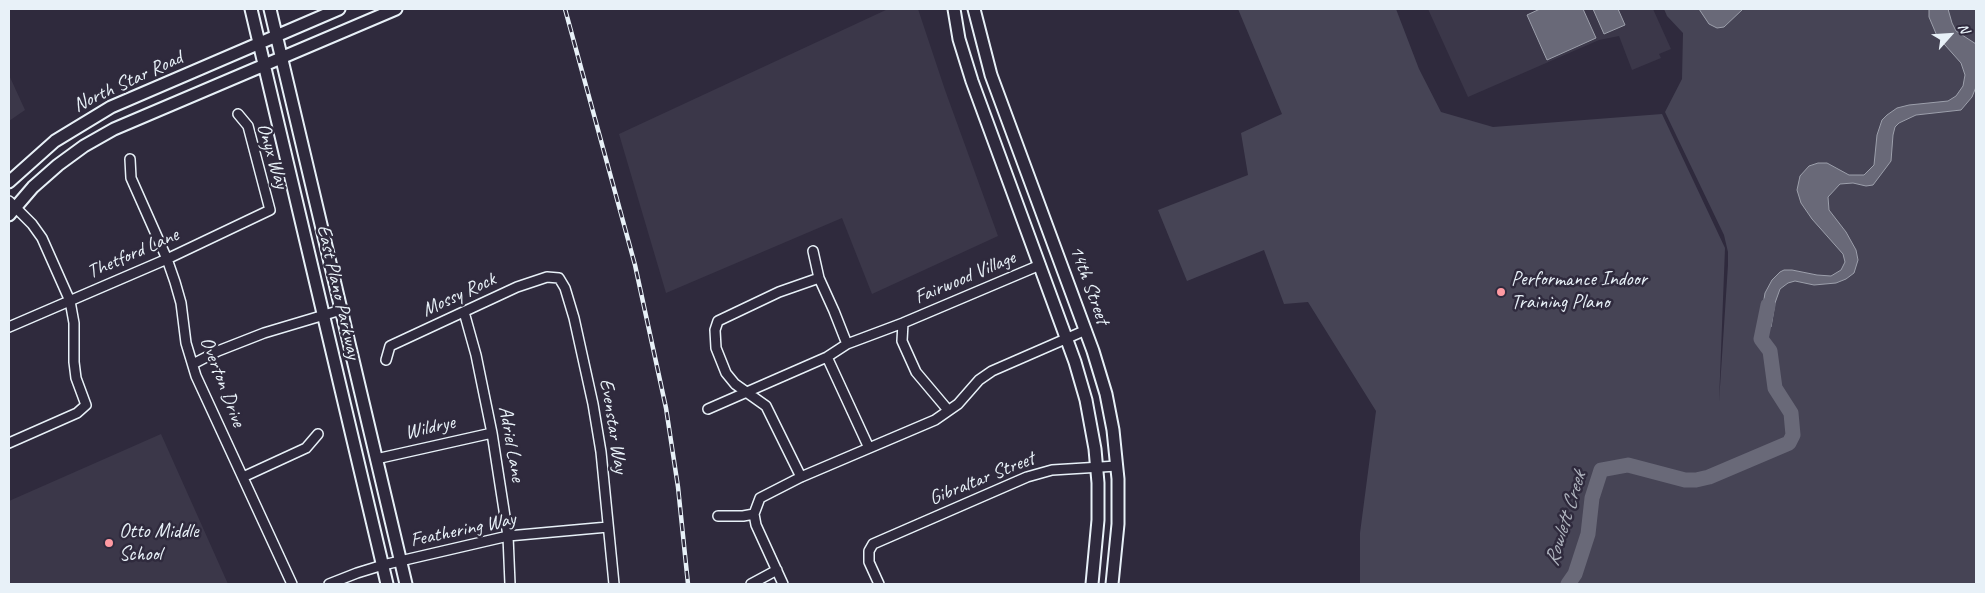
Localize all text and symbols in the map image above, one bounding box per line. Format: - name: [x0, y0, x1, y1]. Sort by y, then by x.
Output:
- north arrow: [1925, 10, 1975, 60]
- text: N: [1954, 21, 1973, 36]
- street label: North Star Road: [70, 46, 186, 118]
- street label: Onyx Way: [251, 120, 293, 192]
- street label: Thetford Lane: [84, 223, 182, 285]
- street label: East Plano Parkway: [311, 223, 365, 361]
- street label: 14th Street: [1064, 242, 1114, 328]
- street label: Fairwood Village: [911, 246, 1019, 310]
- street label: Mossy Rock: [418, 267, 500, 323]
- place label: Performance Indoor Training Plano: [1511, 268, 1647, 315]
- marker: Performance Indoor Training Plano: [1495, 286, 1507, 298]
- street label: Overton Drive: [194, 334, 250, 430]
- street label: Evenstar Way: [594, 377, 632, 475]
- street label: Adriel Lane: [493, 404, 529, 484]
- street label: Wildrye: [403, 411, 457, 445]
- street label: Gibraltar Street: [926, 447, 1038, 511]
- water label: Rowlett Creek: [1540, 469, 1592, 569]
- street label: Feathering Way: [408, 507, 518, 553]
- place label: Otto Middle School: [119, 520, 198, 567]
- marker: Otto Middle School: [103, 537, 115, 549]

